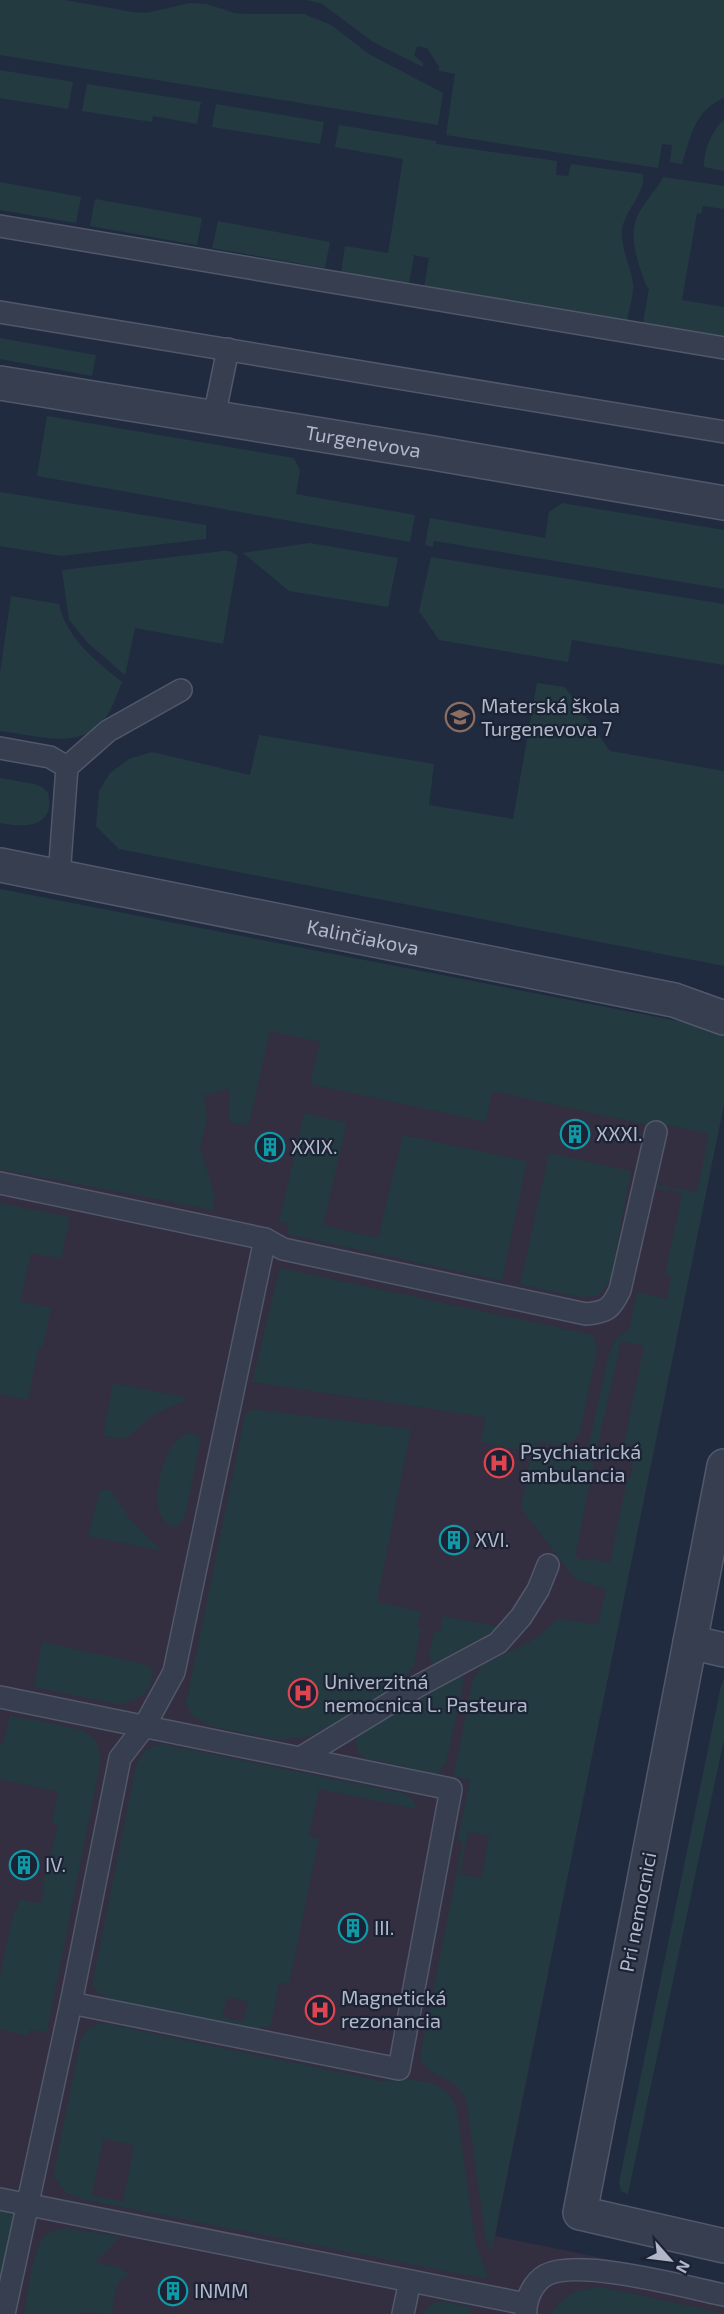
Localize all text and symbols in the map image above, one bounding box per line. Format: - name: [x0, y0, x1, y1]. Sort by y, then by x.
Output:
- street label: Turgenevova: [304, 420, 423, 462]
- place label: Materská škola Turgenevova 7: [481, 693, 620, 740]
- school or university icon: Materská škola Turgenevova 7: [444, 701, 476, 733]
- street label: Kalinčiakova: [305, 914, 421, 960]
- building icon: XXXI.: [559, 1118, 591, 1150]
- place label: XXXI.: [596, 1121, 642, 1145]
- building icon: XXIX.: [254, 1131, 286, 1163]
- place label: XXIX.: [291, 1134, 337, 1158]
- place label: Psychiatrická ambulancia: [520, 1439, 641, 1486]
- hospital icon: Psychiatrická ambulancia: [483, 1447, 515, 1479]
- building icon: XVI.: [438, 1524, 470, 1556]
- place label: XVI.: [475, 1527, 509, 1551]
- place label: Univerzitná nemocnica L. Pasteura: [324, 1669, 528, 1716]
- hospital icon: Univerzitná nemocnica L. Pasteura: [287, 1677, 319, 1709]
- building icon: IV.: [8, 1849, 40, 1881]
- street label: Pri nemocnici: [614, 1850, 660, 1974]
- place label: IV.: [45, 1852, 66, 1876]
- building icon: III.: [337, 1912, 369, 1944]
- place label: III.: [374, 1915, 394, 1939]
- place label: Magnetická rezonancia: [341, 1985, 447, 2032]
- hospital icon: Magnetická rezonancia: [304, 1994, 336, 2026]
- north arrow: [640, 2230, 700, 2290]
- text: N: [673, 2258, 695, 2277]
- building icon: INMM: [157, 2275, 189, 2307]
- place label: INMM: [194, 2278, 248, 2302]

